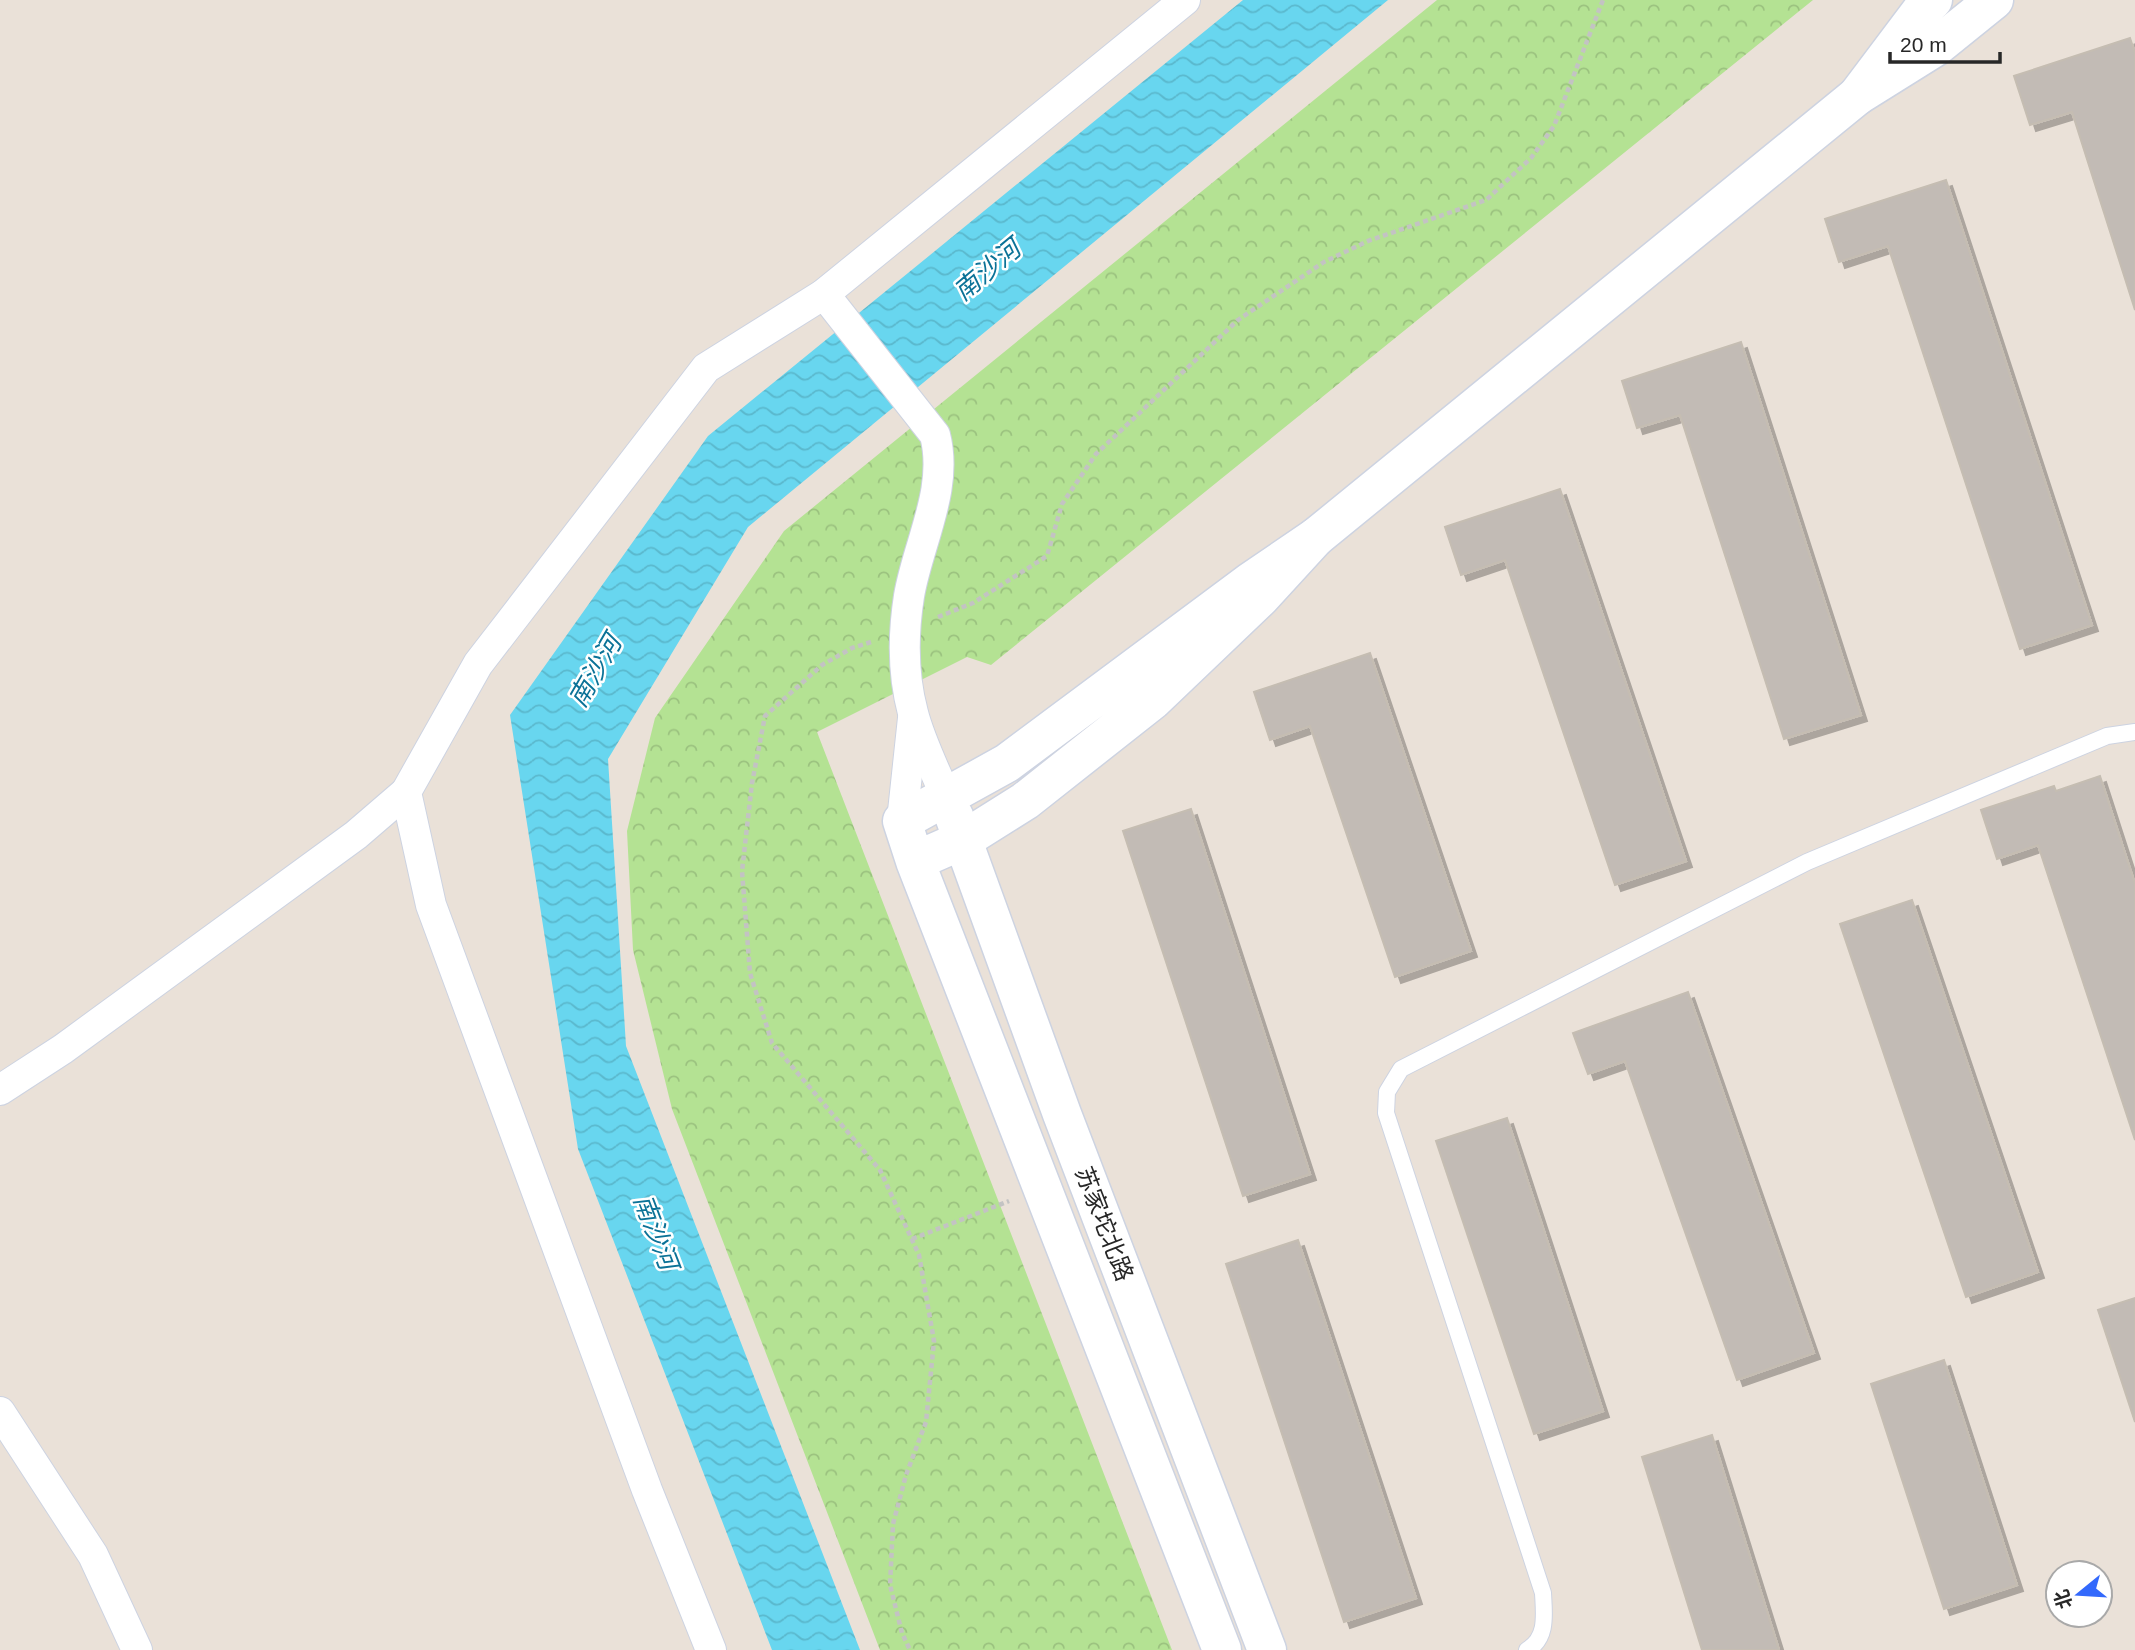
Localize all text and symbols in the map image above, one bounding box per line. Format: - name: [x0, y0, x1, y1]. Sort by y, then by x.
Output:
- scale bar: [1890, 21, 2000, 65]
- text: 20 m: [1900, 33, 1947, 56]
- water label: 南沙河: [947, 230, 1030, 307]
- water label: 南沙河: [563, 625, 630, 712]
- street label: 苏家坨北路: [1070, 1163, 1139, 1285]
- water label: 南沙河: [628, 1190, 686, 1278]
- north arrow: [2044, 1559, 2114, 1629]
- text: 北: [2050, 1587, 2076, 1611]

